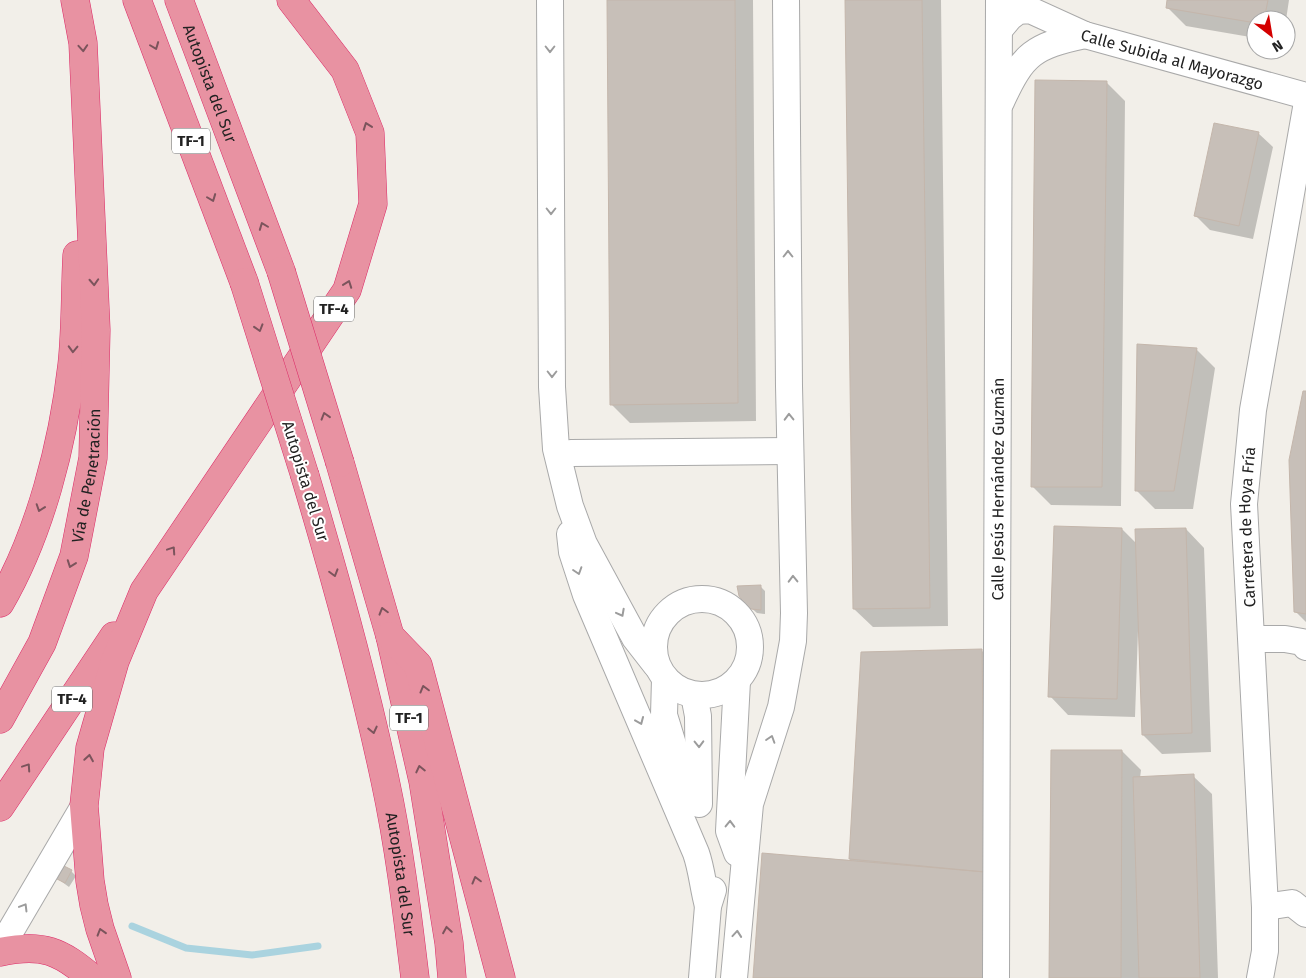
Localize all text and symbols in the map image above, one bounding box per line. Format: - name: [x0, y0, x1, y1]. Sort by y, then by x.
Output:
- north arrow: [1246, 10, 1296, 60]
- street label: Autopista del Sur: [179, 22, 241, 146]
- street label: Calle Subida al Mayorazgo: [1079, 25, 1265, 94]
- text: N: [1269, 36, 1286, 55]
- one-way arrow: [149, 41, 159, 49]
- one-way arrow: [77, 44, 88, 52]
- one-way arrow: [545, 45, 555, 53]
- one-way arrow: [363, 122, 373, 131]
- road number: TF-1: [172, 128, 210, 154]
- one-way arrow: [206, 193, 216, 201]
- one-way arrow: [546, 208, 556, 215]
- one-way arrow: [259, 222, 269, 230]
- one-way arrow: [783, 250, 793, 258]
- one-way arrow: [89, 278, 99, 286]
- one-way arrow: [342, 280, 352, 289]
- road number: TF-4: [314, 296, 354, 322]
- one-way arrow: [253, 323, 263, 332]
- one-way arrow: [67, 345, 78, 353]
- one-way arrow: [547, 370, 557, 378]
- street label: Calle Jesús Hernández Guzmán: [988, 378, 1008, 600]
- street label: Vía de Penetración: [68, 408, 104, 545]
- one-way arrow: [321, 412, 331, 421]
- one-way arrow: [784, 413, 794, 420]
- street label: Autopista del Sur: [278, 419, 333, 544]
- street label: Carretera de Hoya Fría: [1235, 446, 1259, 608]
- one-way arrow: [36, 503, 46, 512]
- one-way arrow: [166, 547, 175, 556]
- one-way arrow: [67, 559, 77, 568]
- one-way arrow: [572, 566, 582, 575]
- one-way arrow: [328, 568, 338, 576]
- one-way arrow: [788, 575, 799, 583]
- one-way arrow: [615, 607, 625, 616]
- one-way arrow: [379, 608, 389, 616]
- road number: TF-4: [52, 686, 92, 712]
- one-way arrow: [420, 686, 430, 694]
- road number: TF-1: [390, 706, 428, 730]
- one-way arrow: [633, 716, 644, 725]
- one-way arrow: [367, 726, 378, 735]
- one-way arrow: [765, 735, 775, 744]
- one-way arrow: [693, 740, 704, 748]
- one-way arrow: [83, 753, 93, 762]
- one-way arrow: [21, 763, 30, 773]
- one-way arrow: [415, 765, 426, 774]
- street label: Autopista del Sur: [382, 811, 419, 938]
- one-way arrow: [725, 820, 735, 828]
- one-way arrow: [471, 877, 481, 885]
- one-way arrow: [18, 903, 28, 912]
- one-way arrow: [442, 925, 453, 933]
- one-way arrow: [97, 928, 107, 936]
- one-way arrow: [732, 929, 743, 937]

